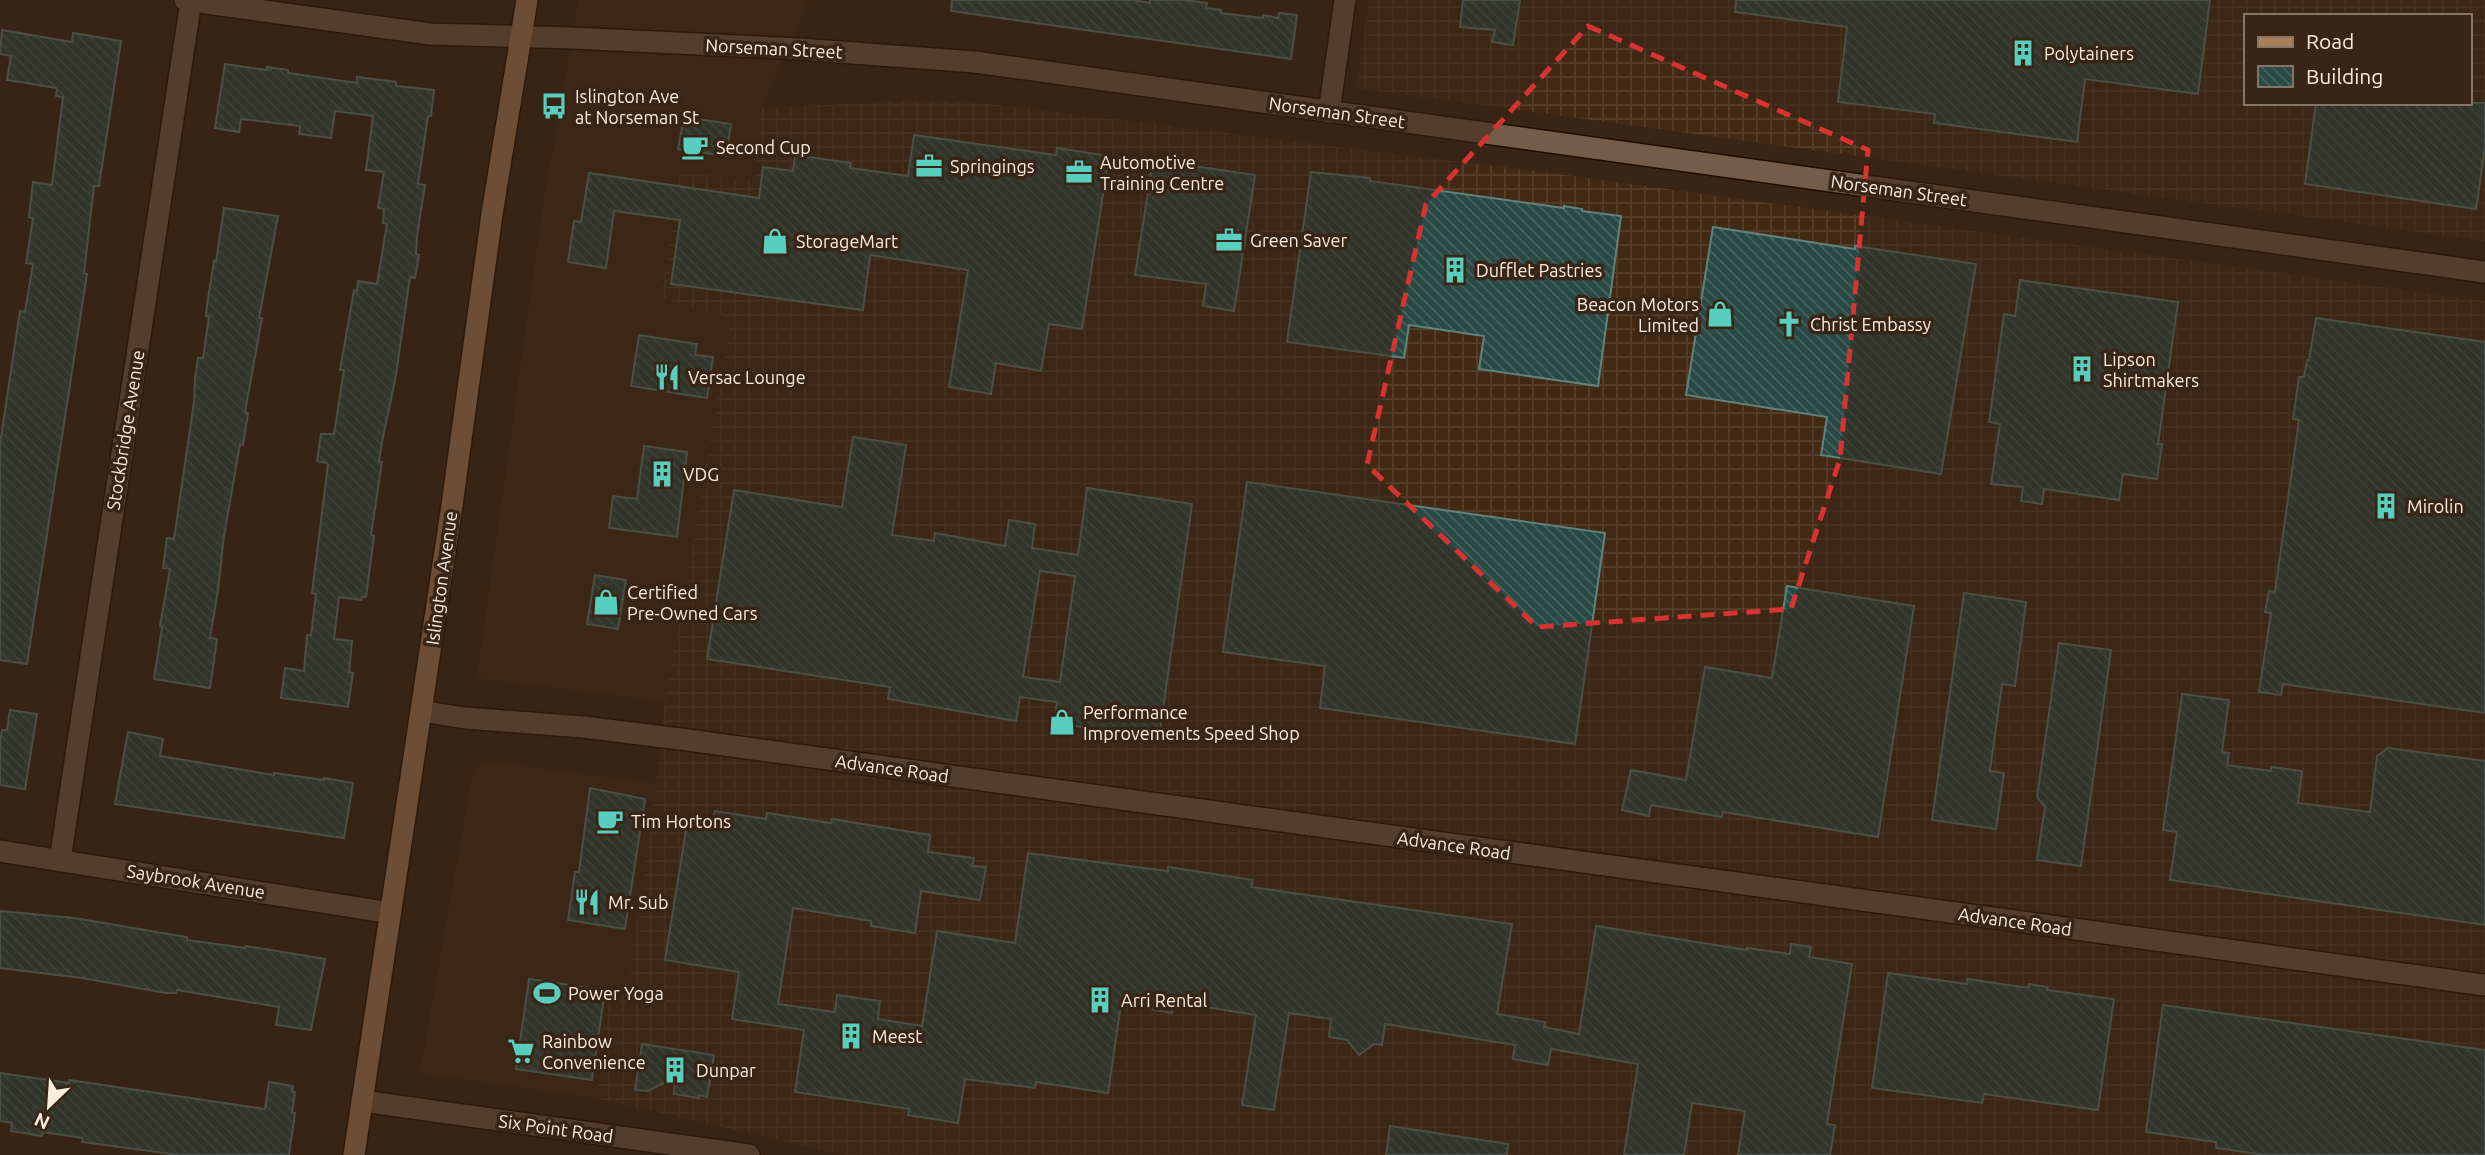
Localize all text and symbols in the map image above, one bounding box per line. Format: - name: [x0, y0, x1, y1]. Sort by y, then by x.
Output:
- legend: [2244, 14, 2471, 105]
- text: Road: [2306, 29, 2354, 53]
- street label: Norseman Street: [705, 34, 843, 62]
- building icon: Polytainers: [2008, 38, 2038, 68]
- place label: Polytainers: [2044, 43, 2134, 63]
- text: Building: [2306, 64, 2383, 88]
- place label: Islington Ave at Norseman St: [575, 86, 699, 127]
- bus stop icon: Islington Ave at Norseman St: [539, 91, 569, 121]
- street label: Norseman Street: [1268, 93, 1406, 131]
- cafe icon: Second Cup: [680, 132, 710, 162]
- place label: Second Cup: [716, 137, 811, 157]
- office icon: Springings: [914, 151, 944, 181]
- place label: Automotive Training Centre: [1100, 152, 1224, 193]
- place label: Springings: [950, 156, 1035, 176]
- office icon: Automotive Training Centre: [1064, 157, 1094, 187]
- street label: Norseman Street: [1830, 171, 1968, 209]
- office icon: Green Saver: [1214, 225, 1244, 255]
- shop icon: StorageMart: [760, 226, 790, 256]
- place label: Green Saver: [1250, 230, 1347, 250]
- place label: StorageMart: [796, 231, 898, 251]
- building icon: Dufflet Pastries: [1440, 255, 1470, 285]
- place label: Dufflet Pastries: [1476, 260, 1602, 280]
- place label: Beacon Motors Limited: [1577, 294, 1699, 335]
- shop icon: Beacon Motors Limited: [1705, 299, 1735, 329]
- church icon: Christ Embassy: [1774, 309, 1804, 339]
- place label: Christ Embassy: [1810, 314, 1932, 334]
- street label: Stockbridge Avenue: [102, 349, 148, 511]
- place label: Lipson Shirtmakers: [2103, 349, 2199, 390]
- building icon: Lipson Shirtmakers: [2067, 354, 2097, 384]
- restaurant icon: Versac Lounge: [652, 362, 682, 392]
- place label: Versac Lounge: [688, 367, 806, 387]
- building icon: VDG: [647, 459, 677, 489]
- place label: VDG: [683, 464, 719, 484]
- building icon: Mirolin: [2371, 491, 2401, 521]
- place label: Mirolin: [2407, 496, 2464, 516]
- street label: Islington Avenue: [422, 510, 460, 646]
- place label: Certified Pre-Owned Cars: [627, 582, 758, 623]
- shop icon: Certified Pre-Owned Cars: [591, 587, 621, 617]
- place label: Performance Improvements Speed Shop: [1083, 702, 1300, 743]
- shop icon: Performance Improvements Speed Shop: [1047, 707, 1077, 737]
- street label: Advance Road: [834, 750, 950, 786]
- cafe icon: Tim Hortons: [595, 806, 625, 836]
- place label: Tim Hortons: [631, 811, 731, 831]
- street label: Advance Road: [1396, 827, 1512, 863]
- street label: Saybrook Avenue: [125, 860, 267, 902]
- restaurant icon: Mr. Sub: [572, 887, 602, 917]
- place label: Mr. Sub: [608, 892, 668, 912]
- street label: Advance Road: [1957, 903, 2073, 939]
- sports icon: Power Yoga: [532, 978, 562, 1008]
- place label: Power Yoga: [568, 983, 664, 1003]
- building icon: Arri Rental: [1085, 985, 1115, 1015]
- place label: Arri Rental: [1121, 990, 1208, 1010]
- building icon: Meest: [836, 1021, 866, 1051]
- place label: Meest: [872, 1026, 922, 1046]
- place label: Rainbow Convenience: [542, 1031, 646, 1072]
- supermarket icon: Rainbow Convenience: [506, 1036, 536, 1066]
- building icon: Dunpar: [660, 1055, 690, 1085]
- place label: Dunpar: [696, 1060, 756, 1080]
- north arrow: [14, 1071, 84, 1141]
- text: N: [31, 1108, 53, 1134]
- street label: Six Point Road: [497, 1110, 615, 1146]

